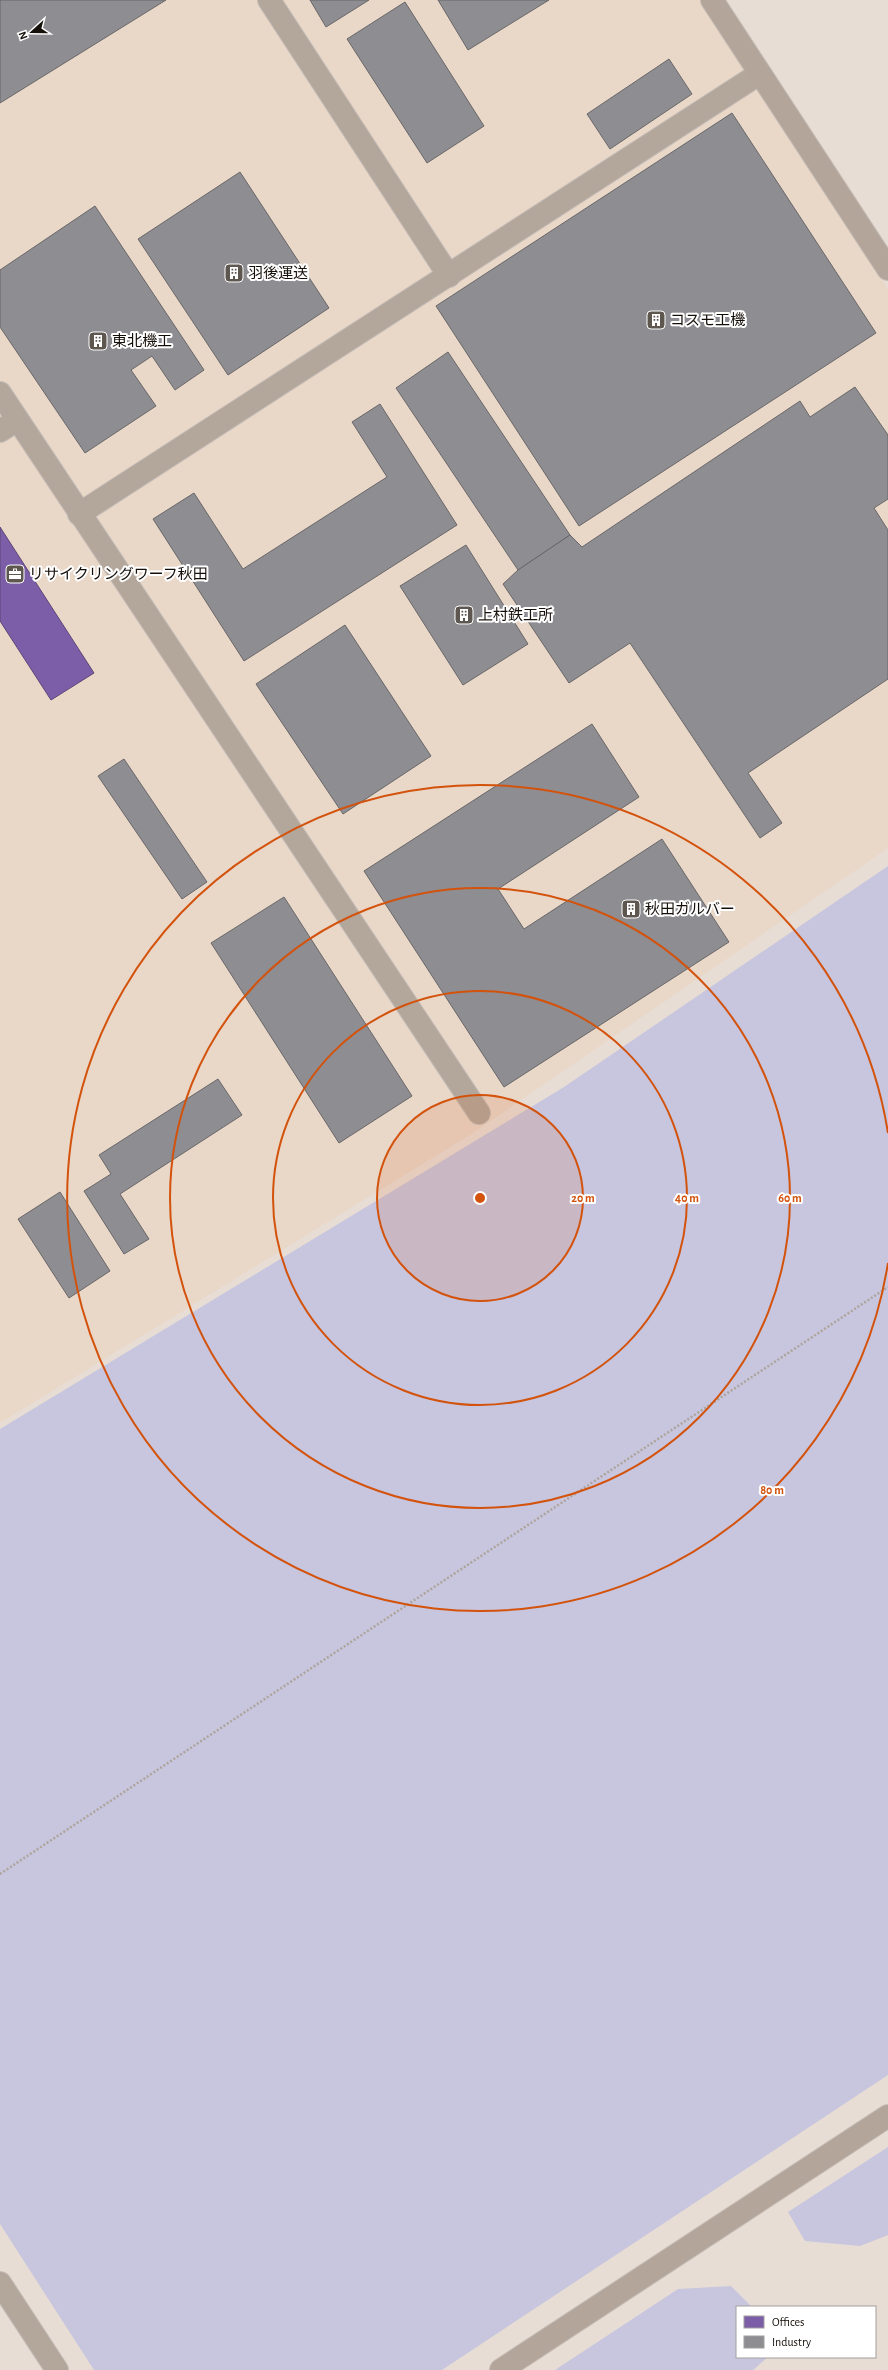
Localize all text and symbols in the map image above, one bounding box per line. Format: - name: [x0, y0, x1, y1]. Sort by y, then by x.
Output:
- north arrow: [12, 12, 52, 52]
- text: N: [17, 30, 30, 41]
- building icon: 羽後運送: [223, 262, 245, 284]
- place label: 羽後運送: [248, 265, 308, 281]
- building icon: コスモ工機: [645, 309, 667, 331]
- place label: コスモ工機: [670, 311, 745, 328]
- building icon: 東北機工: [87, 330, 109, 352]
- place label: 東北機工: [112, 332, 172, 349]
- office icon: リサイクリングワーフ秋田: [4, 563, 26, 585]
- place label: リサイクリングワーフ秋田: [29, 566, 208, 582]
- building icon: 上村鉄工所: [453, 604, 475, 626]
- place label: 上村鉄工所: [478, 606, 553, 623]
- building icon: 秋田ガルバー: [620, 898, 642, 920]
- place label: 秋田ガルバー: [645, 901, 735, 917]
- centre of rings: [473, 1191, 487, 1205]
- text: 20 m: [571, 1192, 595, 1204]
- text: 40 m: [675, 1192, 699, 1204]
- text: 60 m: [778, 1192, 802, 1204]
- text: 80 m: [760, 1484, 784, 1496]
- legend: [736, 2306, 876, 2358]
- text: Offices: [772, 2316, 805, 2328]
- text: Industry: [772, 2336, 811, 2349]

